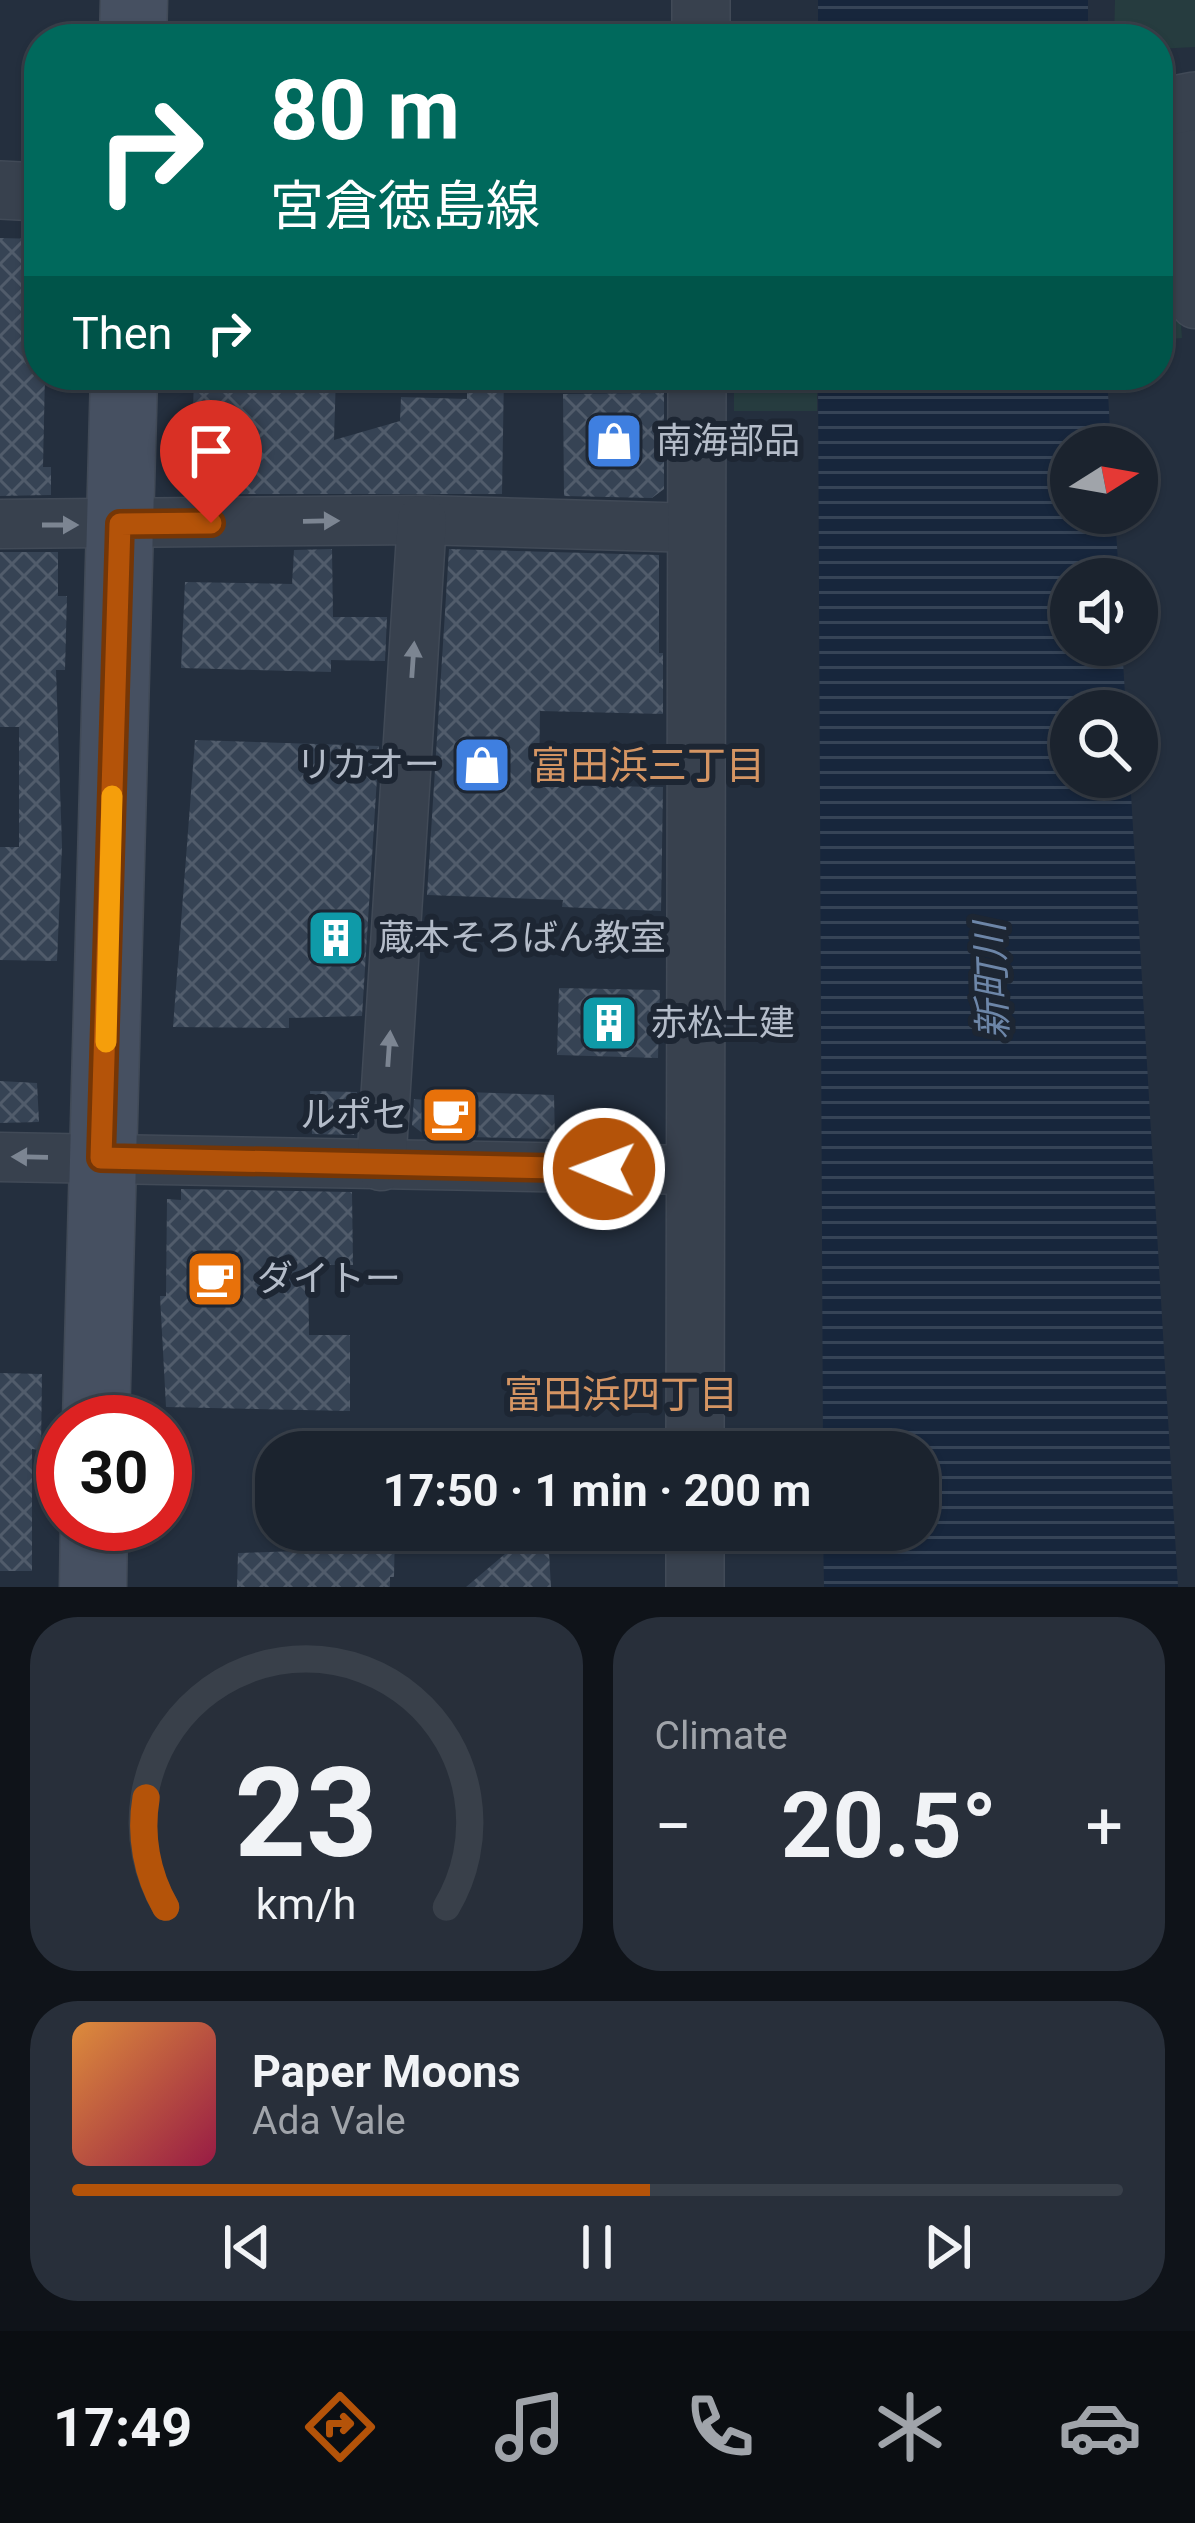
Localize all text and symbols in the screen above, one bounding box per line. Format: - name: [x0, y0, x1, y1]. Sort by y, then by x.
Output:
- text: 80 m: [270, 61, 460, 160]
- icon: right: [72, 72, 228, 228]
- text: 宮倉徳島線: [270, 175, 540, 238]
- icon: right: [196, 300, 262, 366]
- text: Then: [72, 307, 172, 360]
- pin: [160, 400, 262, 523]
- shop icon: 南海部品: [583, 410, 645, 472]
- icon: arrive: [178, 418, 244, 484]
- place label: 南海部品: [656, 420, 800, 462]
- north arrow: [1050, 426, 1158, 534]
- map controls: [1050, 426, 1158, 798]
- one-way arrow: [303, 512, 341, 531]
- one-way arrow: [42, 515, 80, 535]
- button: sound: [1050, 558, 1158, 666]
- one-way arrow: [404, 641, 423, 678]
- button: search: [1050, 690, 1158, 798]
- shop icon: リカオー: [451, 734, 513, 796]
- district label: 富田浜三丁目: [531, 743, 765, 789]
- place label: リカオー: [296, 744, 440, 786]
- building icon: 蔵本そろばん教室: [305, 907, 367, 969]
- place label: 蔵本そろばん教室: [378, 917, 666, 959]
- water label: 新町川: [967, 918, 1017, 1040]
- building icon: 赤松土建: [578, 992, 640, 1054]
- place label: 赤松土建: [651, 1002, 795, 1044]
- one-way arrow: [379, 1030, 398, 1068]
- cafe icon: ルポセ: [419, 1084, 481, 1146]
- place label: ルポセ: [300, 1094, 408, 1136]
- position arrow: [541, 1106, 667, 1232]
- one-way arrow: [10, 1148, 48, 1167]
- cafe icon: ダイトー: [184, 1248, 246, 1310]
- place label: ダイトー: [257, 1258, 401, 1300]
- district label: 富田浜四丁目: [504, 1372, 738, 1418]
- speed limit sign: 30: [36, 1395, 192, 1551]
- text: 17:50 · 1 min · 200 m: [383, 1464, 811, 1517]
- text: Climate: [655, 1713, 788, 1759]
- text: 23: [235, 1740, 378, 1886]
- text: 20.5°: [781, 1774, 997, 1879]
- text: −: [655, 1788, 692, 1865]
- text: +: [1086, 1788, 1123, 1865]
- text: km/h: [256, 1879, 357, 1929]
- text: Paper Moons: [252, 2045, 521, 2098]
- text: Ada Vale: [252, 2098, 406, 2144]
- icon: previous: [214, 2214, 280, 2280]
- icon: pause: [564, 2214, 630, 2280]
- icon: next: [915, 2214, 981, 2280]
- icon: directions: [298, 2385, 382, 2469]
- icon: music: [488, 2385, 572, 2469]
- icon: phone: [678, 2385, 762, 2469]
- icon: climate: [868, 2385, 952, 2469]
- icon: car: [1058, 2385, 1142, 2469]
- text: 17:49: [53, 2396, 192, 2459]

